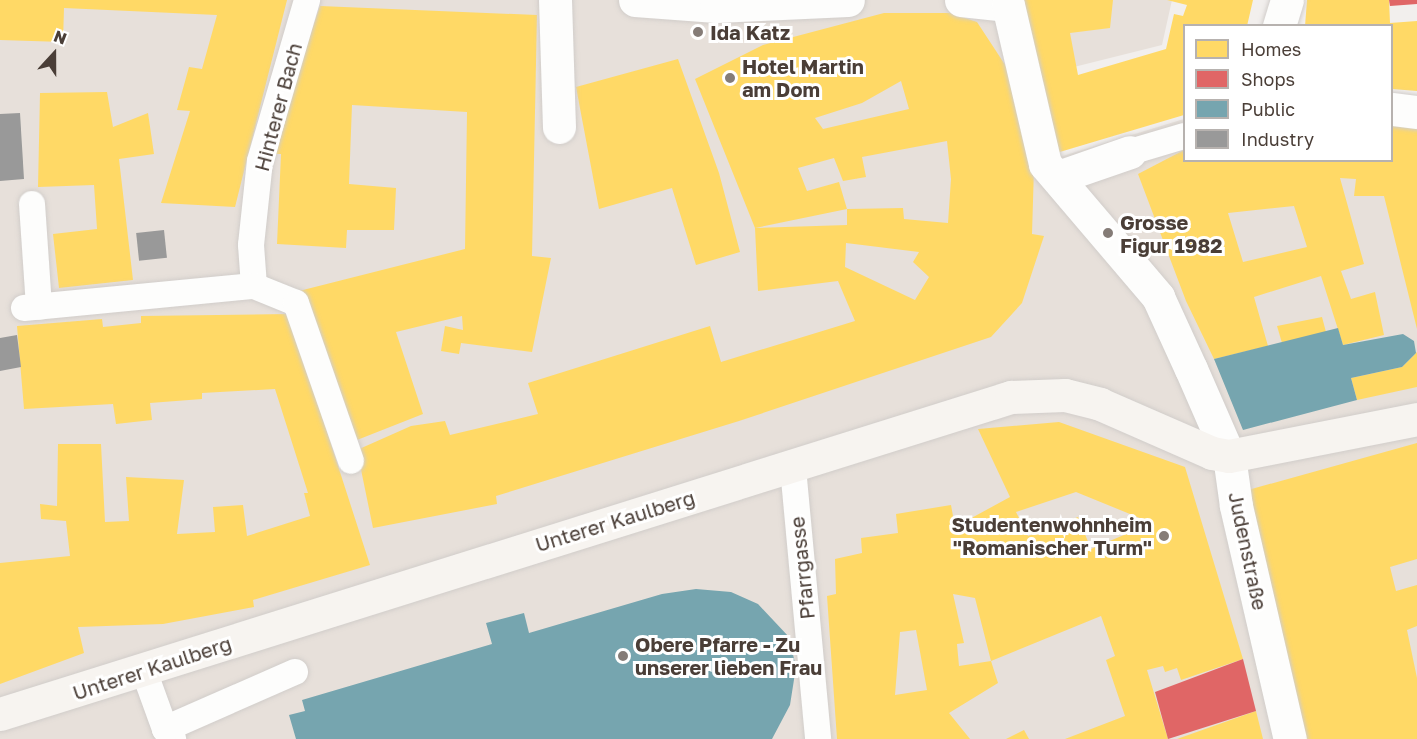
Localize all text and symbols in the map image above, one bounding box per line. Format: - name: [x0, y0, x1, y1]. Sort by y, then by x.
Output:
- place label: Ida Katz: [710, 20, 790, 44]
- north arrow: [24, 24, 84, 84]
- legend: [1183, 24, 1393, 162]
- marker: Ida Katz: [691, 25, 705, 39]
- text: N: [51, 26, 70, 49]
- text: Homes: [1241, 38, 1301, 60]
- street label: Hinterer Bach: [249, 40, 307, 174]
- place label: Hotel Martin am Dom: [742, 54, 864, 101]
- text: Shops: [1241, 68, 1295, 90]
- marker: Hotel Martin am Dom: [723, 71, 737, 85]
- text: Public: [1241, 98, 1295, 120]
- text: Industry: [1241, 128, 1314, 150]
- place label: Grosse Figur 1982: [1120, 210, 1222, 257]
- marker: Grosse Figur 1982: [1101, 226, 1115, 240]
- street label: Unterer Kaulberg: [532, 485, 698, 557]
- street label: Judenstraße: [1224, 490, 1272, 612]
- place label: Studentenwohnheim "Romanischer Turm": [951, 512, 1152, 559]
- street label: Pfarrgasse: [785, 515, 819, 621]
- marker: Studentenwohnheim "Romanischer Turm": [1157, 529, 1171, 543]
- street label: Unterer Kaulberg: [70, 631, 234, 705]
- place label: Obere Pfarre - Zu unserer lieben Frau: [635, 632, 822, 679]
- marker: Obere Pfarre - Zu unserer lieben Frau: [616, 649, 630, 663]

